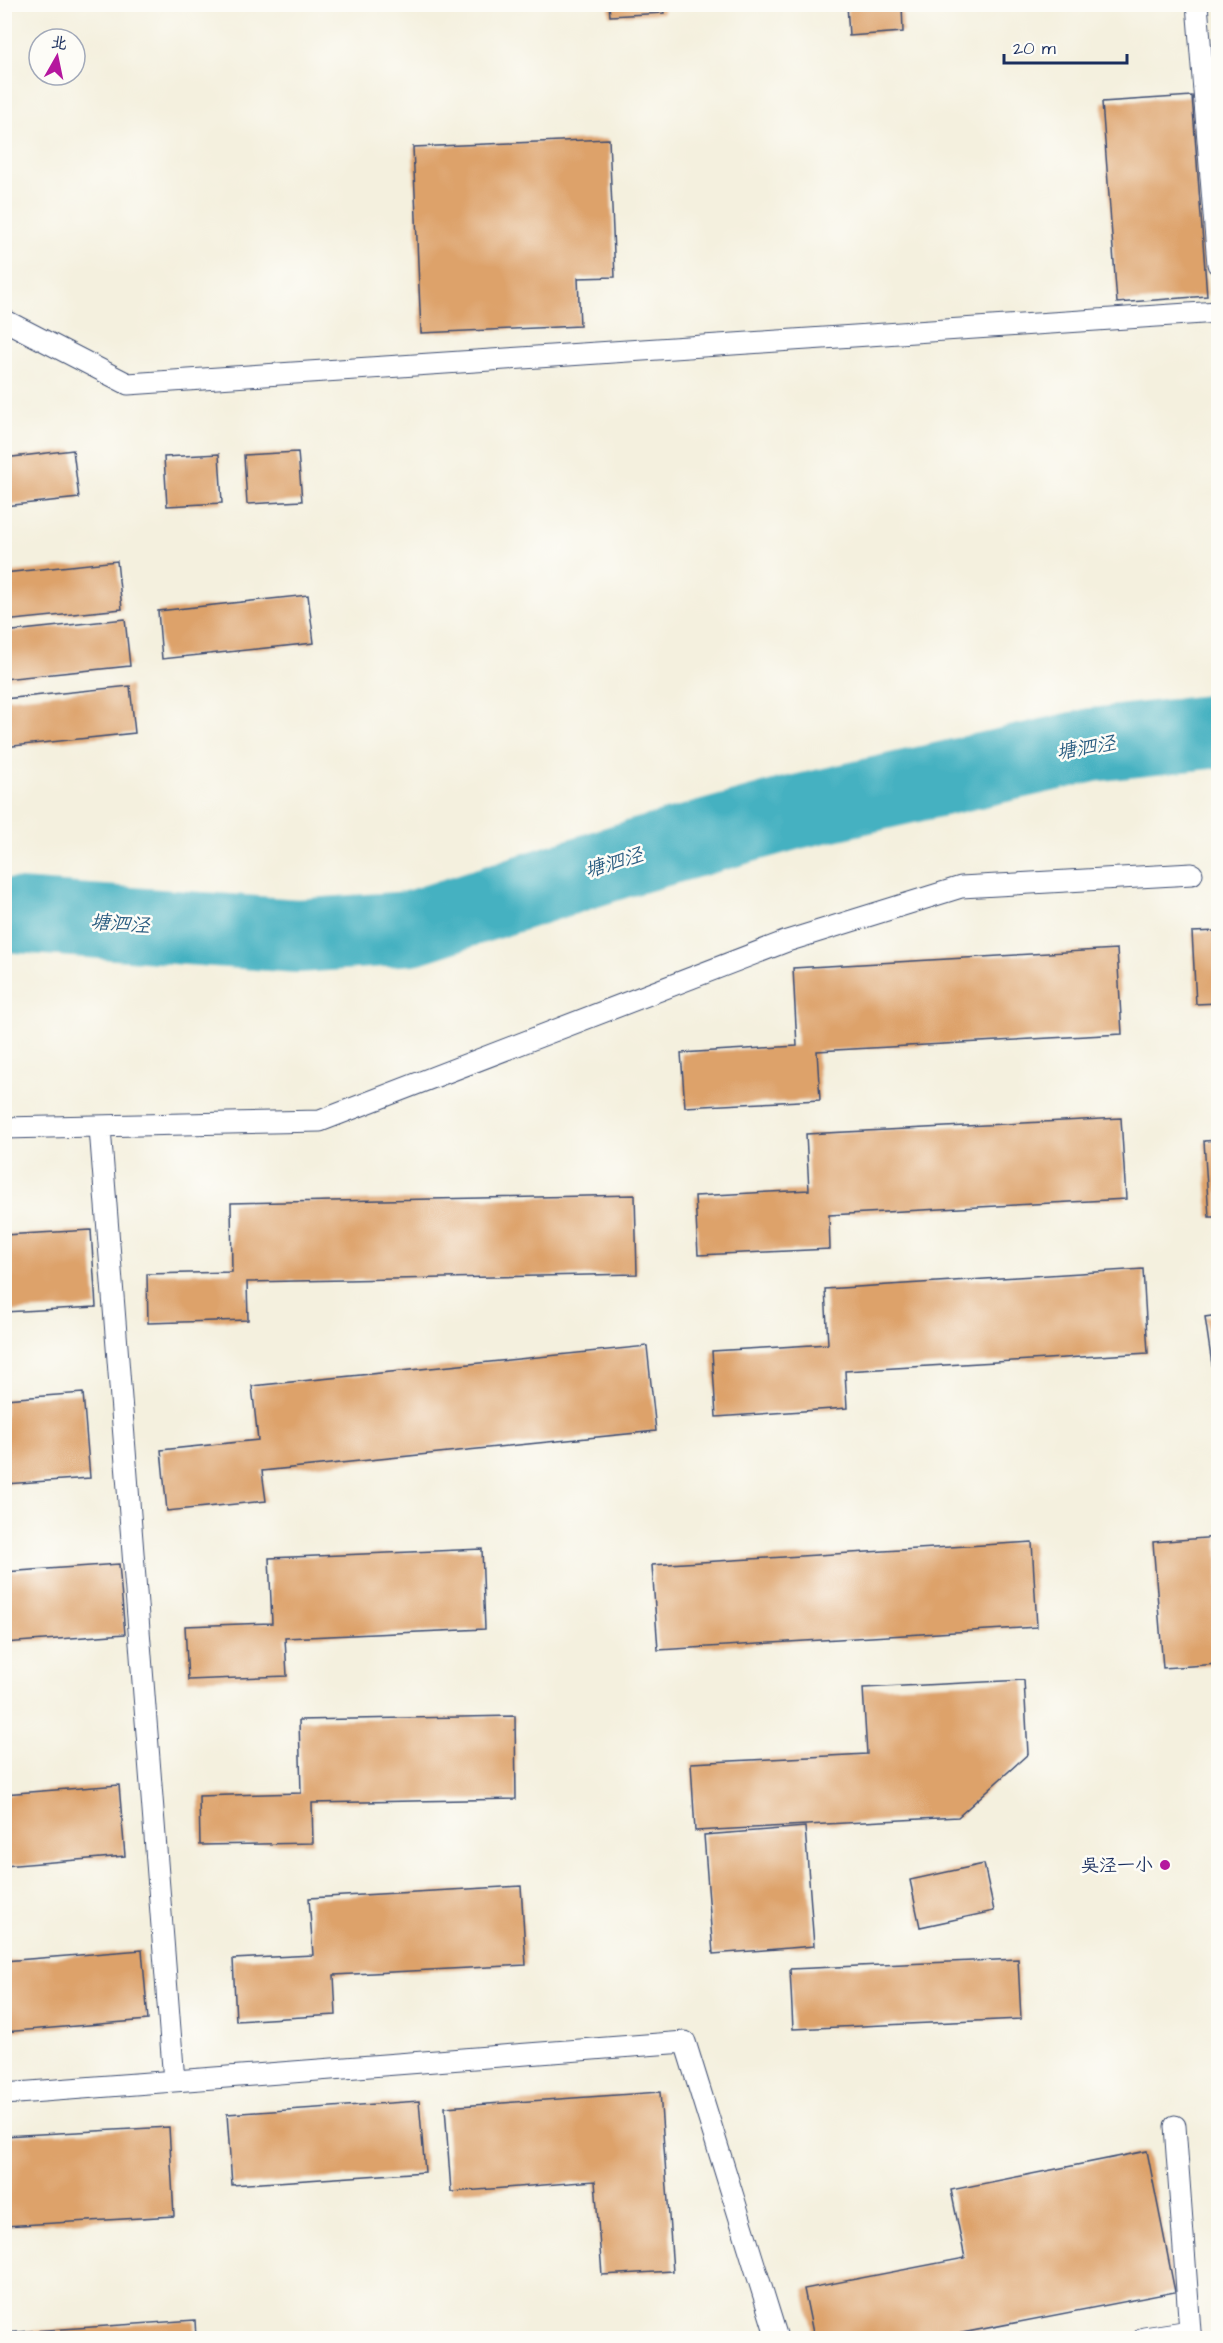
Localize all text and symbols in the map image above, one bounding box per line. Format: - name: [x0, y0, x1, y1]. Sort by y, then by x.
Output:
- north arrow: [27, 27, 87, 87]
- scale bar: [1004, 27, 1127, 65]
- text: 北: [50, 31, 69, 55]
- text: 20 m: [1013, 36, 1056, 61]
- water label: 塘泗泾: [1054, 729, 1119, 767]
- water label: 塘泗泾: [581, 841, 648, 885]
- water label: 塘泗泾: [89, 908, 152, 940]
- place label: 吴泾一小: [1081, 1853, 1153, 1878]
- marker: 吴泾一小: [1158, 1858, 1172, 1872]

